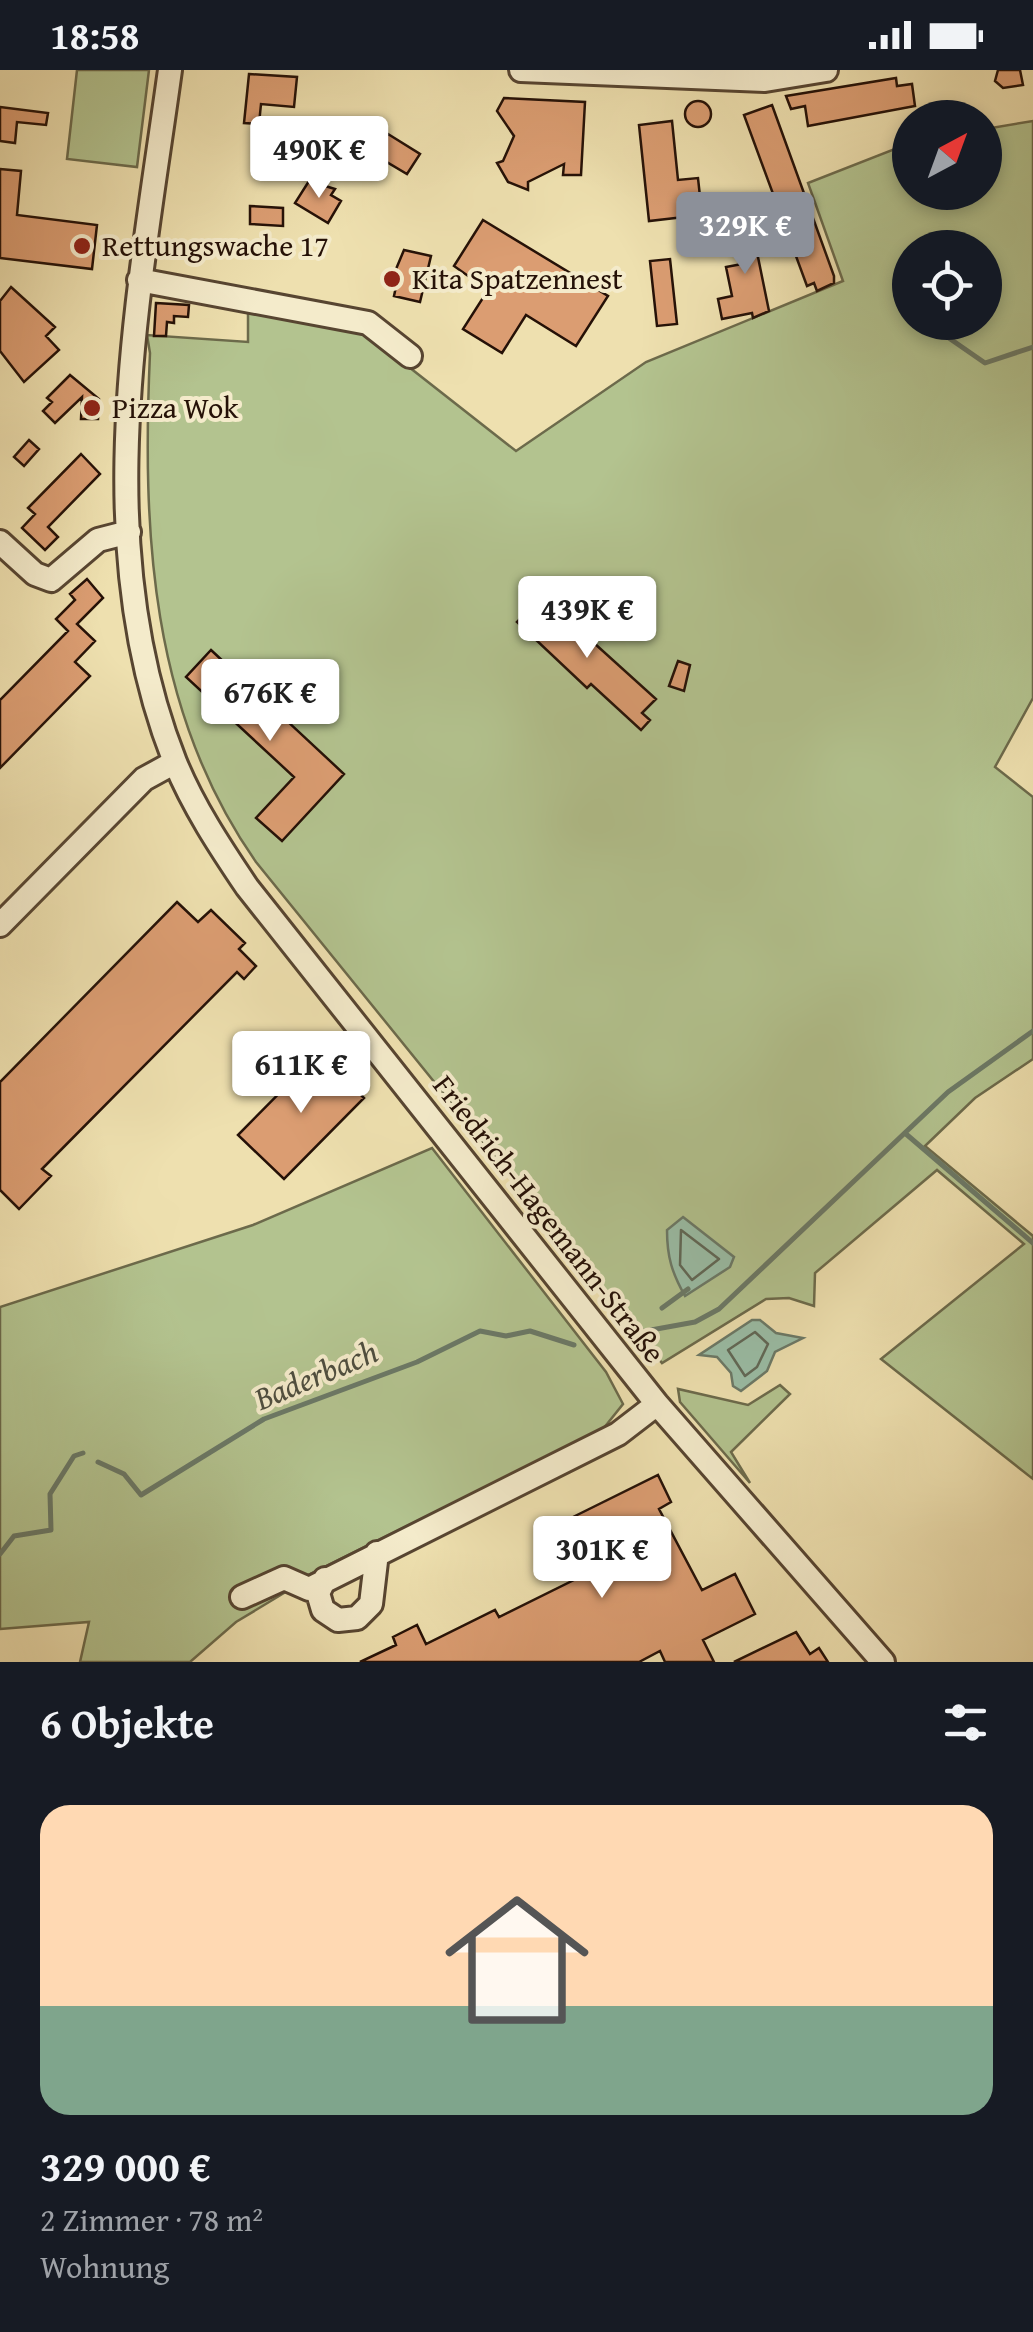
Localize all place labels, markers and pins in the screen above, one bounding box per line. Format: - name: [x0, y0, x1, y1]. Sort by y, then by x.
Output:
- pin: 490K €: [238, 116, 400, 201]
- pin: 329K €: [664, 192, 826, 277]
- place label: Rettungswache 17: [102, 223, 329, 267]
- marker: Rettungswache 17: [71, 235, 93, 257]
- place label: Kita Spatzennest: [412, 256, 623, 300]
- marker: Kita Spatzennest: [381, 268, 403, 290]
- place label: Pizza Wok: [112, 385, 239, 429]
- marker: Pizza Wok: [81, 397, 103, 419]
- pin: 439K €: [506, 576, 668, 661]
- pin: 676K €: [189, 659, 351, 744]
- pin: 611K €: [220, 1031, 382, 1116]
- pin: 301K €: [521, 1516, 683, 1601]

